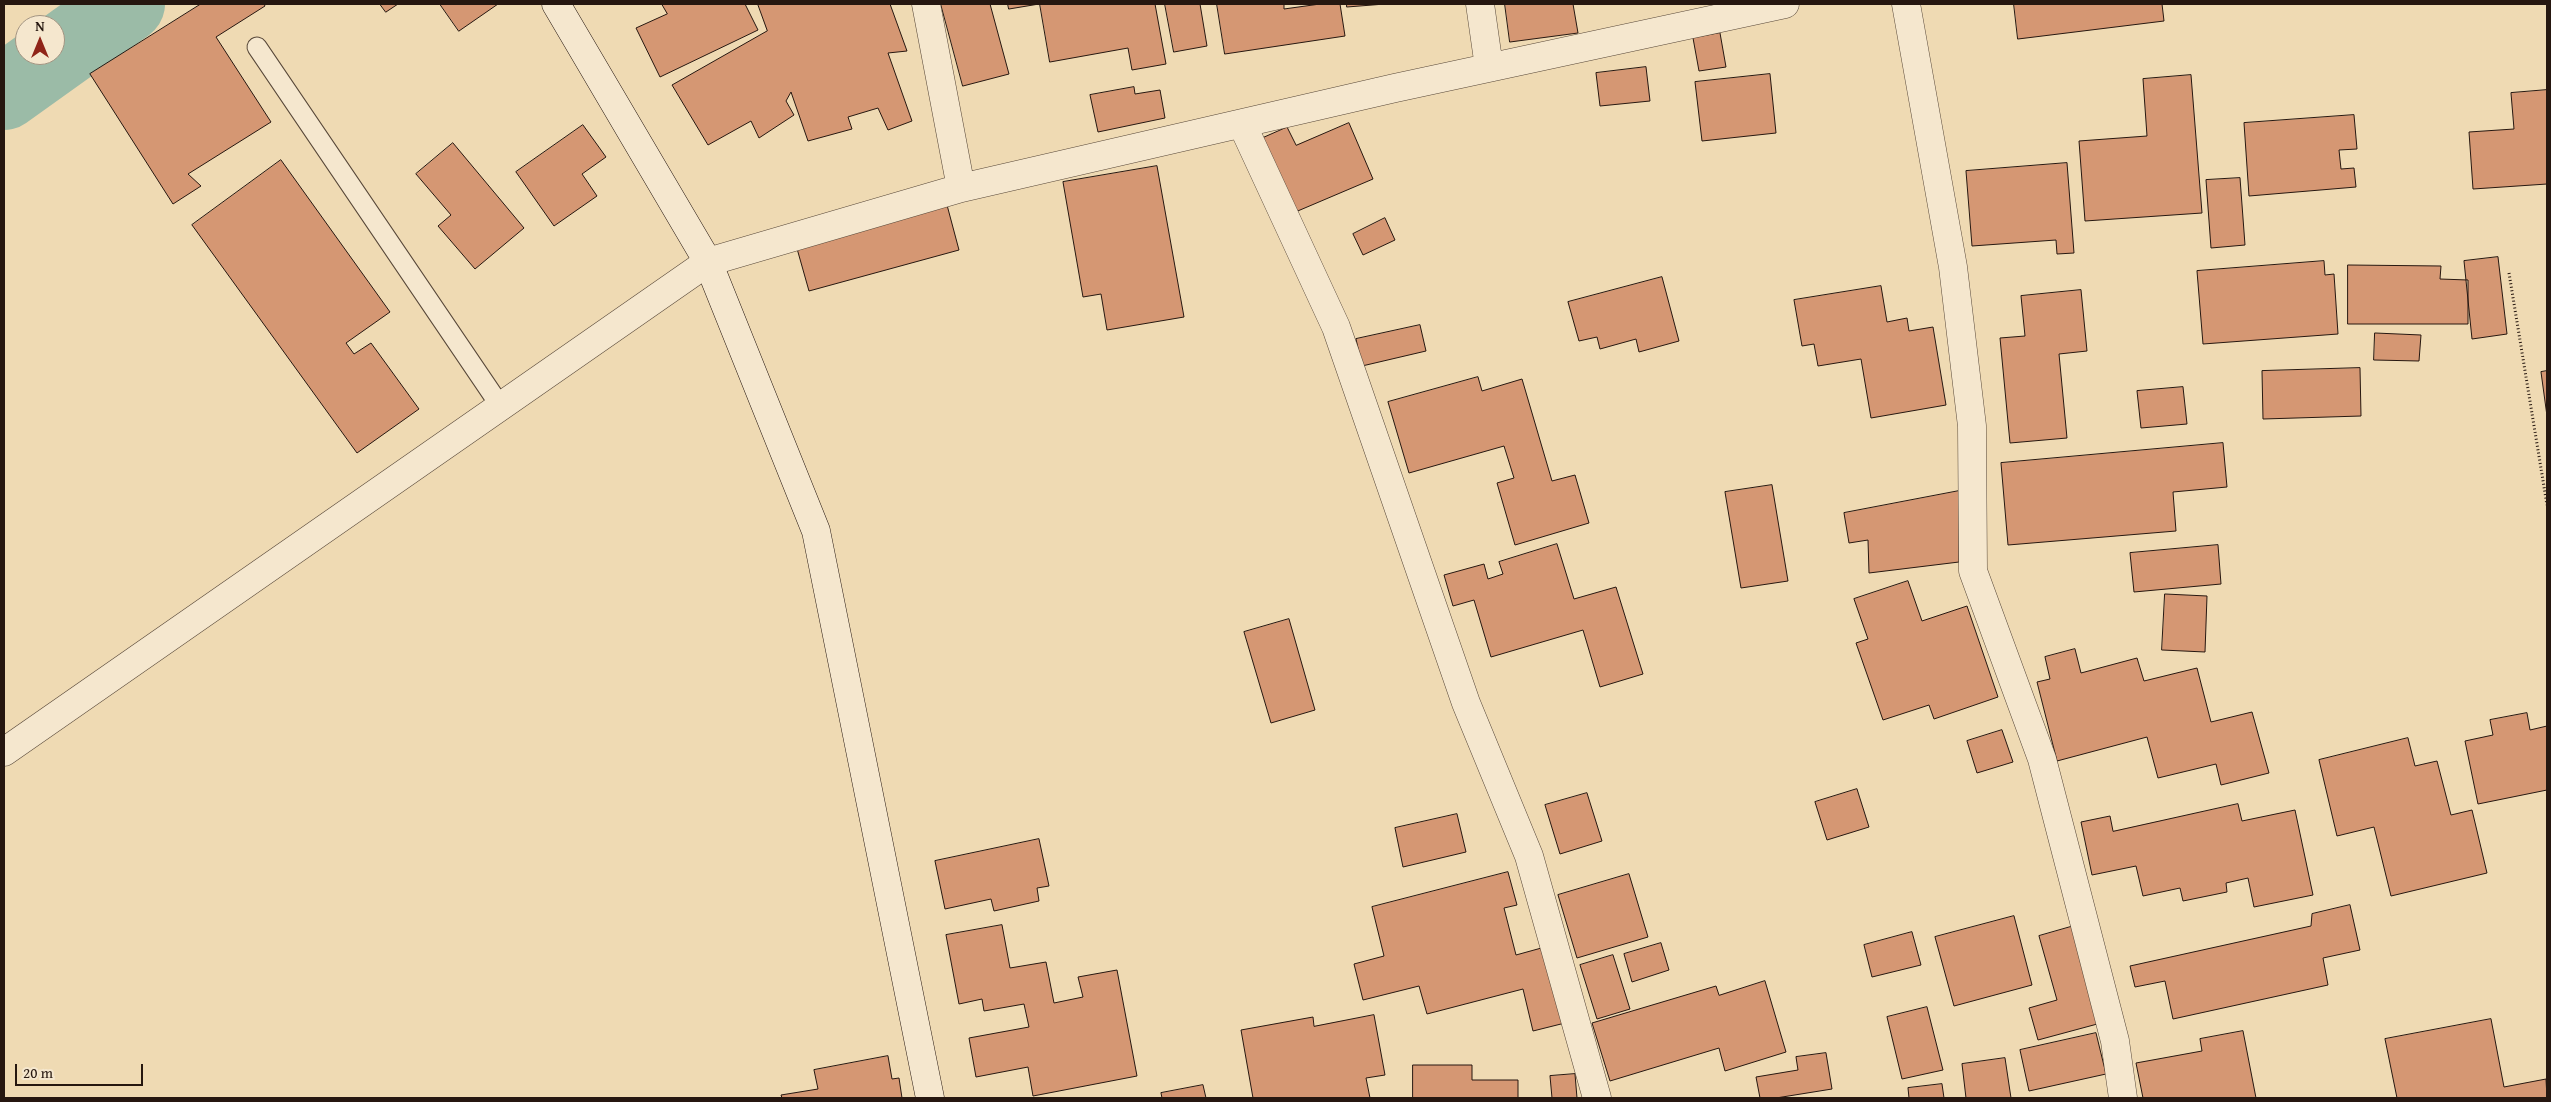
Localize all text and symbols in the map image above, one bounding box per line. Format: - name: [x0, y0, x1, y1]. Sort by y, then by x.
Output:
- north arrow: [15, 15, 65, 65]
- text: N: [35, 16, 45, 36]
- scale bar: [18, 1054, 145, 1086]
- text: 20 m: [23, 1062, 53, 1083]

